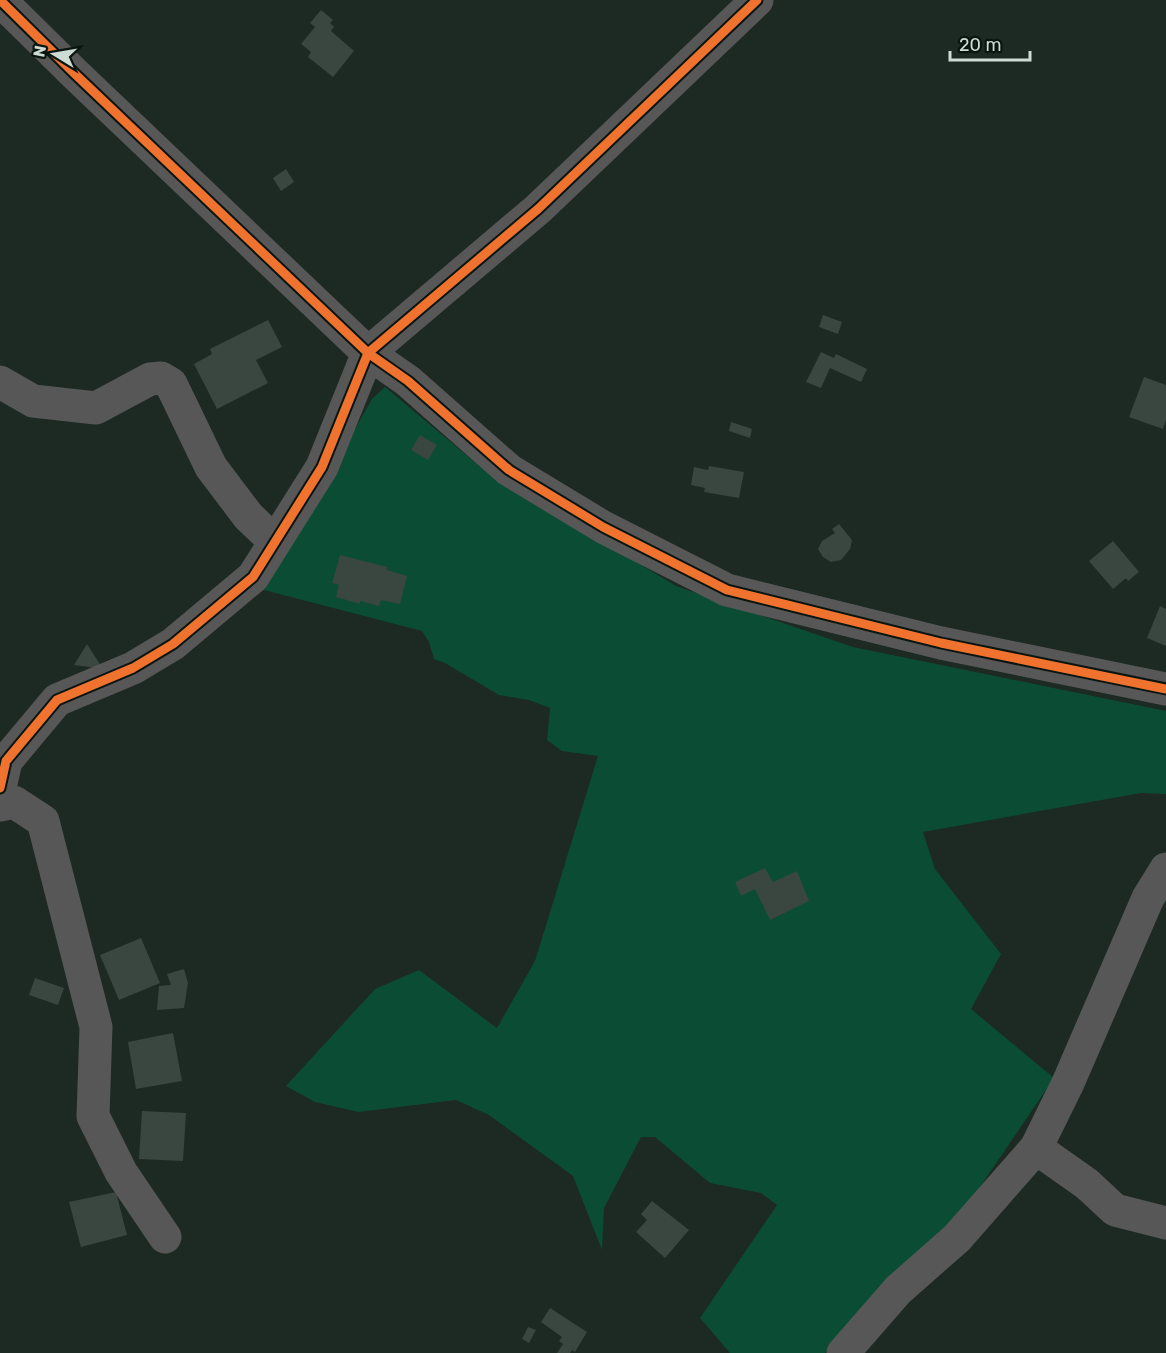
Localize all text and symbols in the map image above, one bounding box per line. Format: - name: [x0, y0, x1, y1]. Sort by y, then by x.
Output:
- north arrow: [24, 24, 84, 84]
- scale bar: [950, 24, 1030, 62]
- text: 20 m: [959, 34, 1001, 56]
- text: N: [29, 44, 50, 59]

